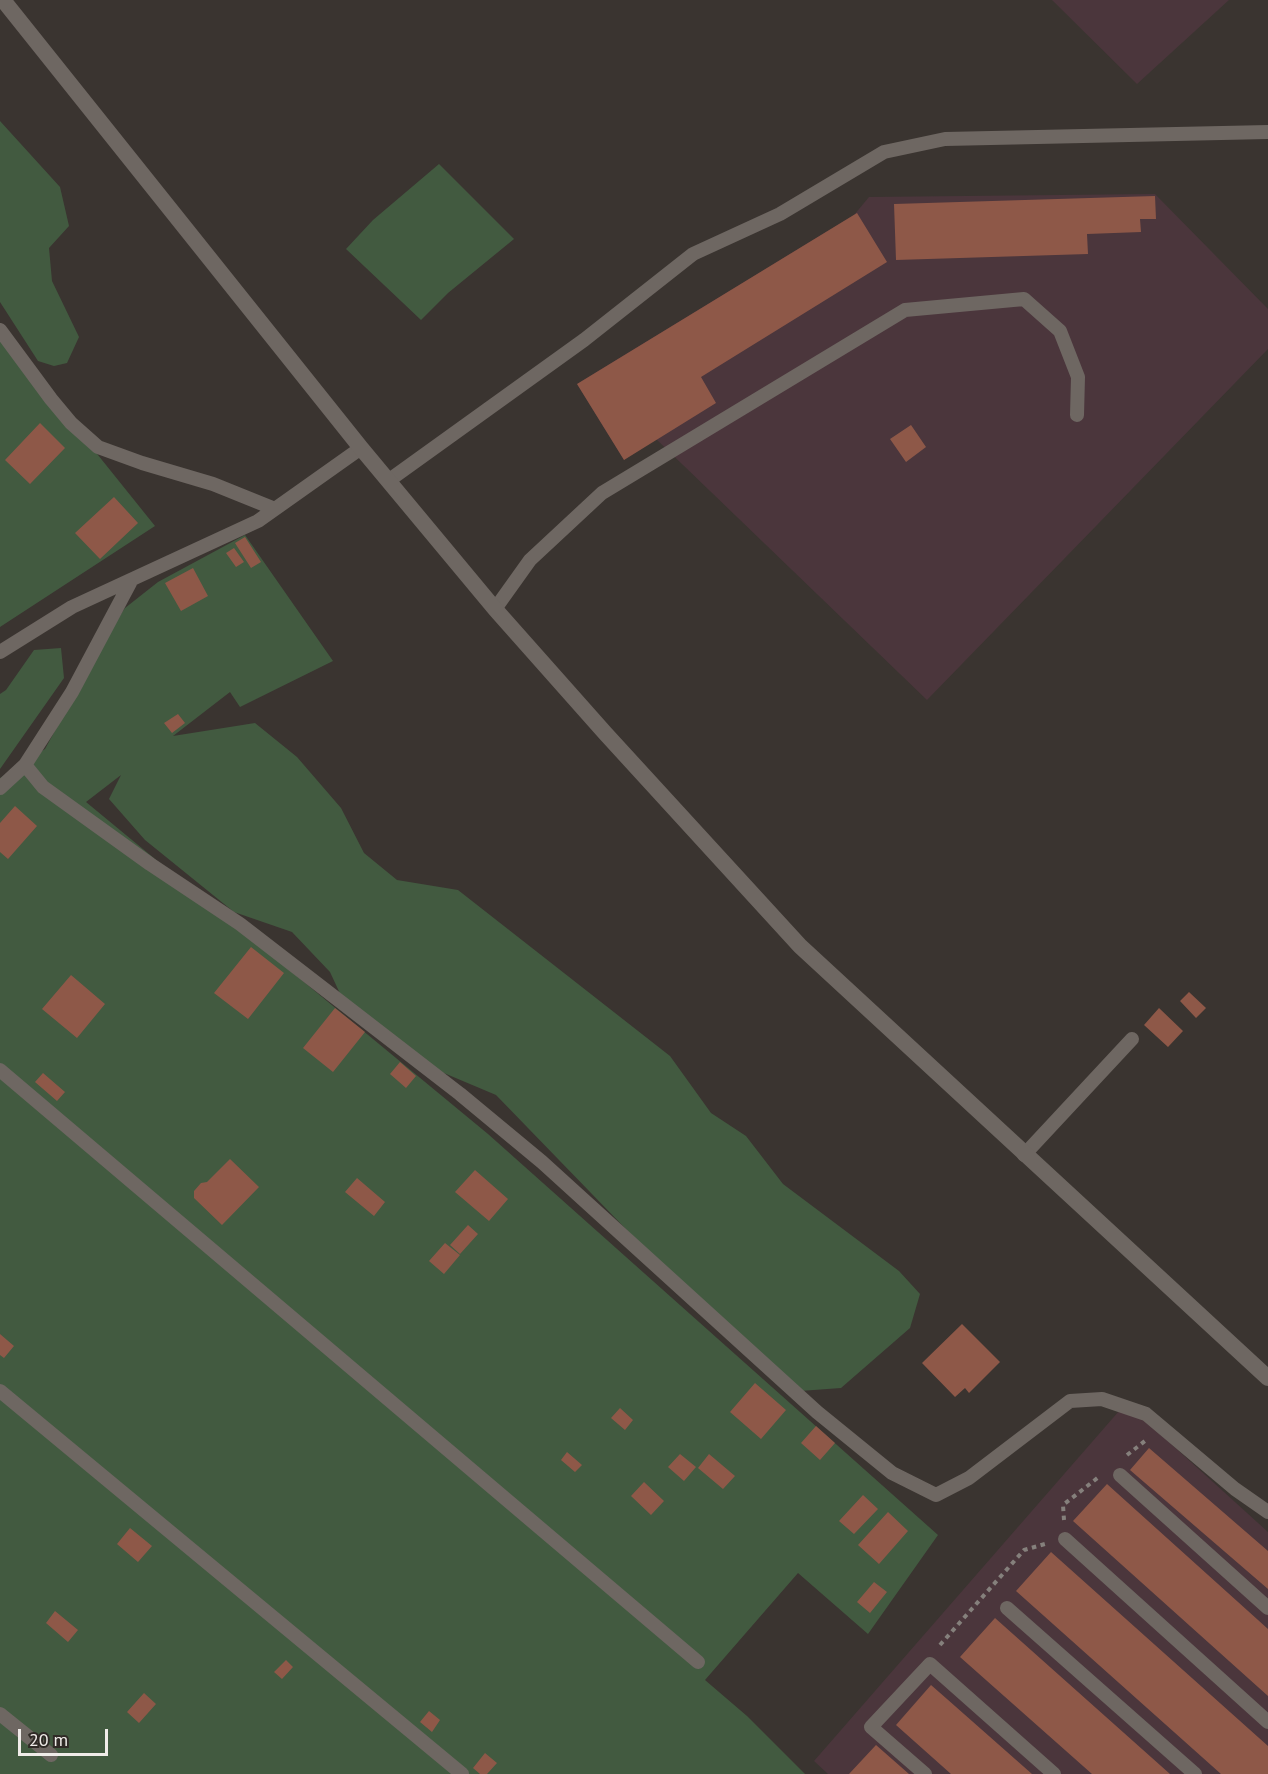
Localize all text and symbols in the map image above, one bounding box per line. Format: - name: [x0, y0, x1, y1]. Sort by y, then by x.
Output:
- scale bar: [21, 1717, 111, 1755]
- text: 20 m: [29, 1728, 68, 1751]

